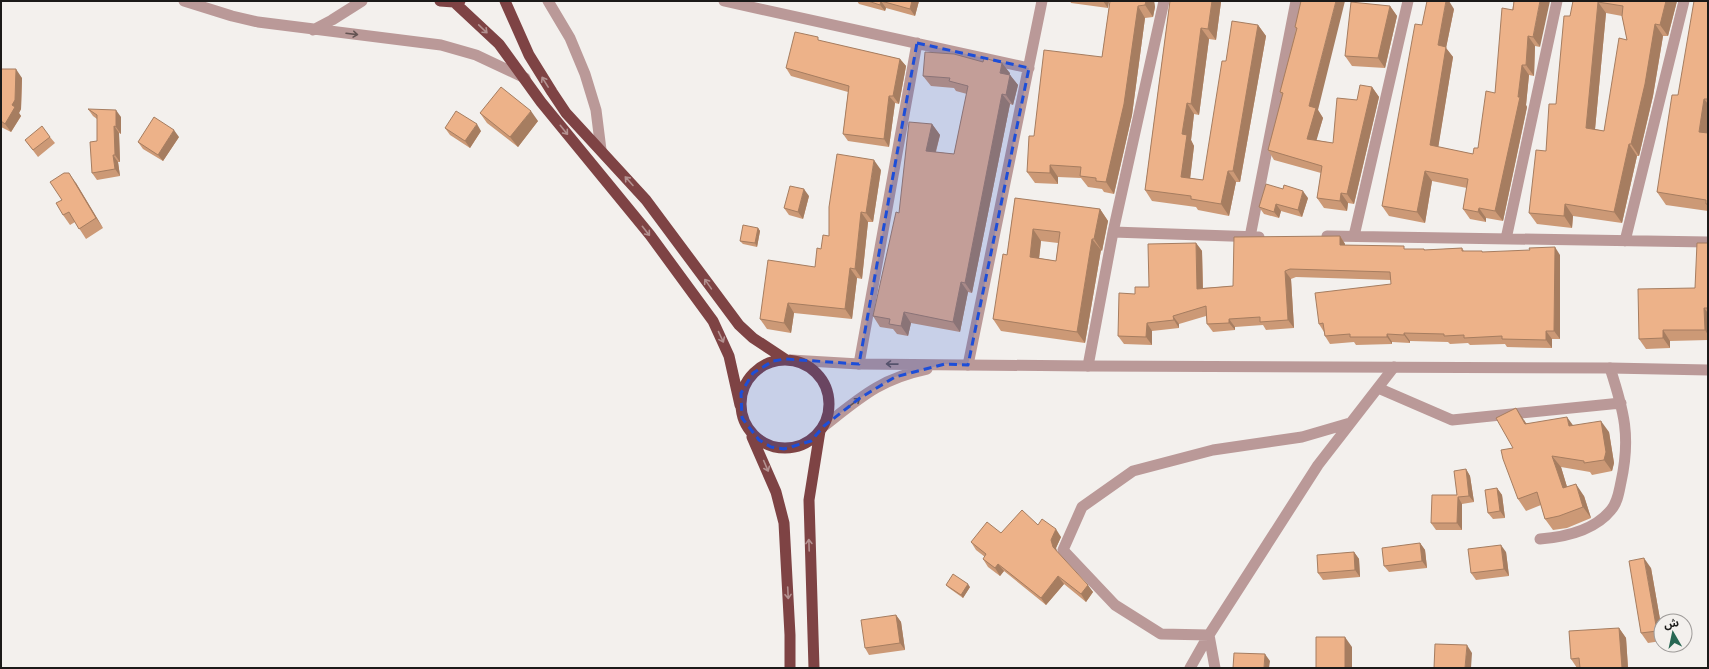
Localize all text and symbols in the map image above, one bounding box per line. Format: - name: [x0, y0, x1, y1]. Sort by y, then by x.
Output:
- one-way arrow: [478, 24, 488, 33]
- one-way arrow: [345, 31, 358, 38]
- one-way arrow: [541, 77, 549, 88]
- one-way arrow: [559, 125, 568, 135]
- one-way arrow: [624, 176, 633, 186]
- one-way arrow: [642, 225, 650, 236]
- one-way arrow: [704, 278, 712, 289]
- one-way arrow: [718, 330, 725, 342]
- one-way arrow: [886, 360, 899, 368]
- one-way arrow: [849, 398, 860, 406]
- one-way arrow: [763, 459, 770, 471]
- one-way arrow: [805, 539, 813, 552]
- one-way arrow: [784, 586, 791, 599]
- north arrow: [1653, 613, 1693, 653]
- text: ش: [1663, 615, 1680, 631]

